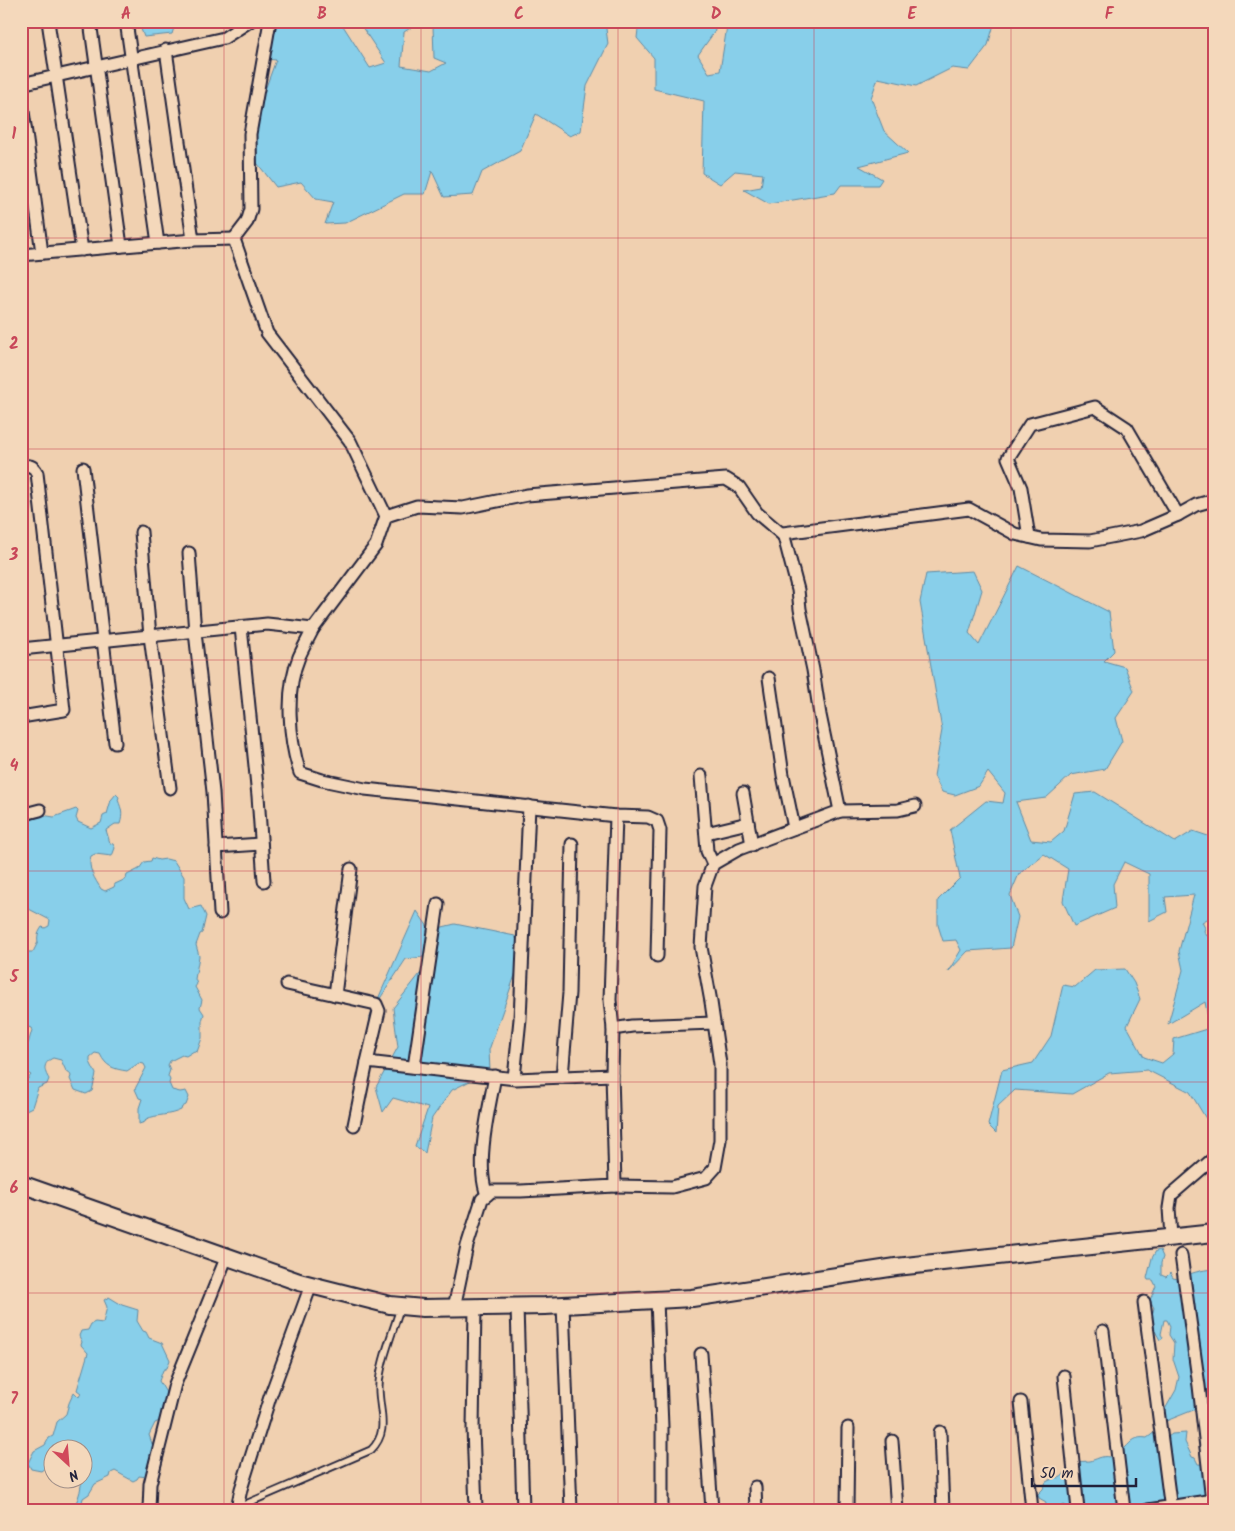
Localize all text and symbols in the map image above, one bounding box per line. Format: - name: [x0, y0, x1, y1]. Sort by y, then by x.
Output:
- text: A: [121, 2, 131, 27]
- text: B: [317, 2, 327, 27]
- text: C: [514, 2, 524, 27]
- text: D: [711, 2, 722, 27]
- text: E: [908, 2, 918, 27]
- text: F: [1105, 2, 1115, 27]
- text: 1: [12, 122, 17, 147]
- text: 2: [9, 332, 19, 357]
- text: 3: [9, 543, 19, 568]
- text: 4: [10, 754, 19, 779]
- text: 5: [9, 965, 20, 990]
- text: 6: [10, 1176, 19, 1201]
- text: 7: [10, 1387, 18, 1412]
- north arrow: [42, 1438, 92, 1488]
- scale bar: [1032, 1456, 1136, 1488]
- text: 50 m: [1040, 1462, 1074, 1486]
- text: N: [64, 1463, 82, 1487]

